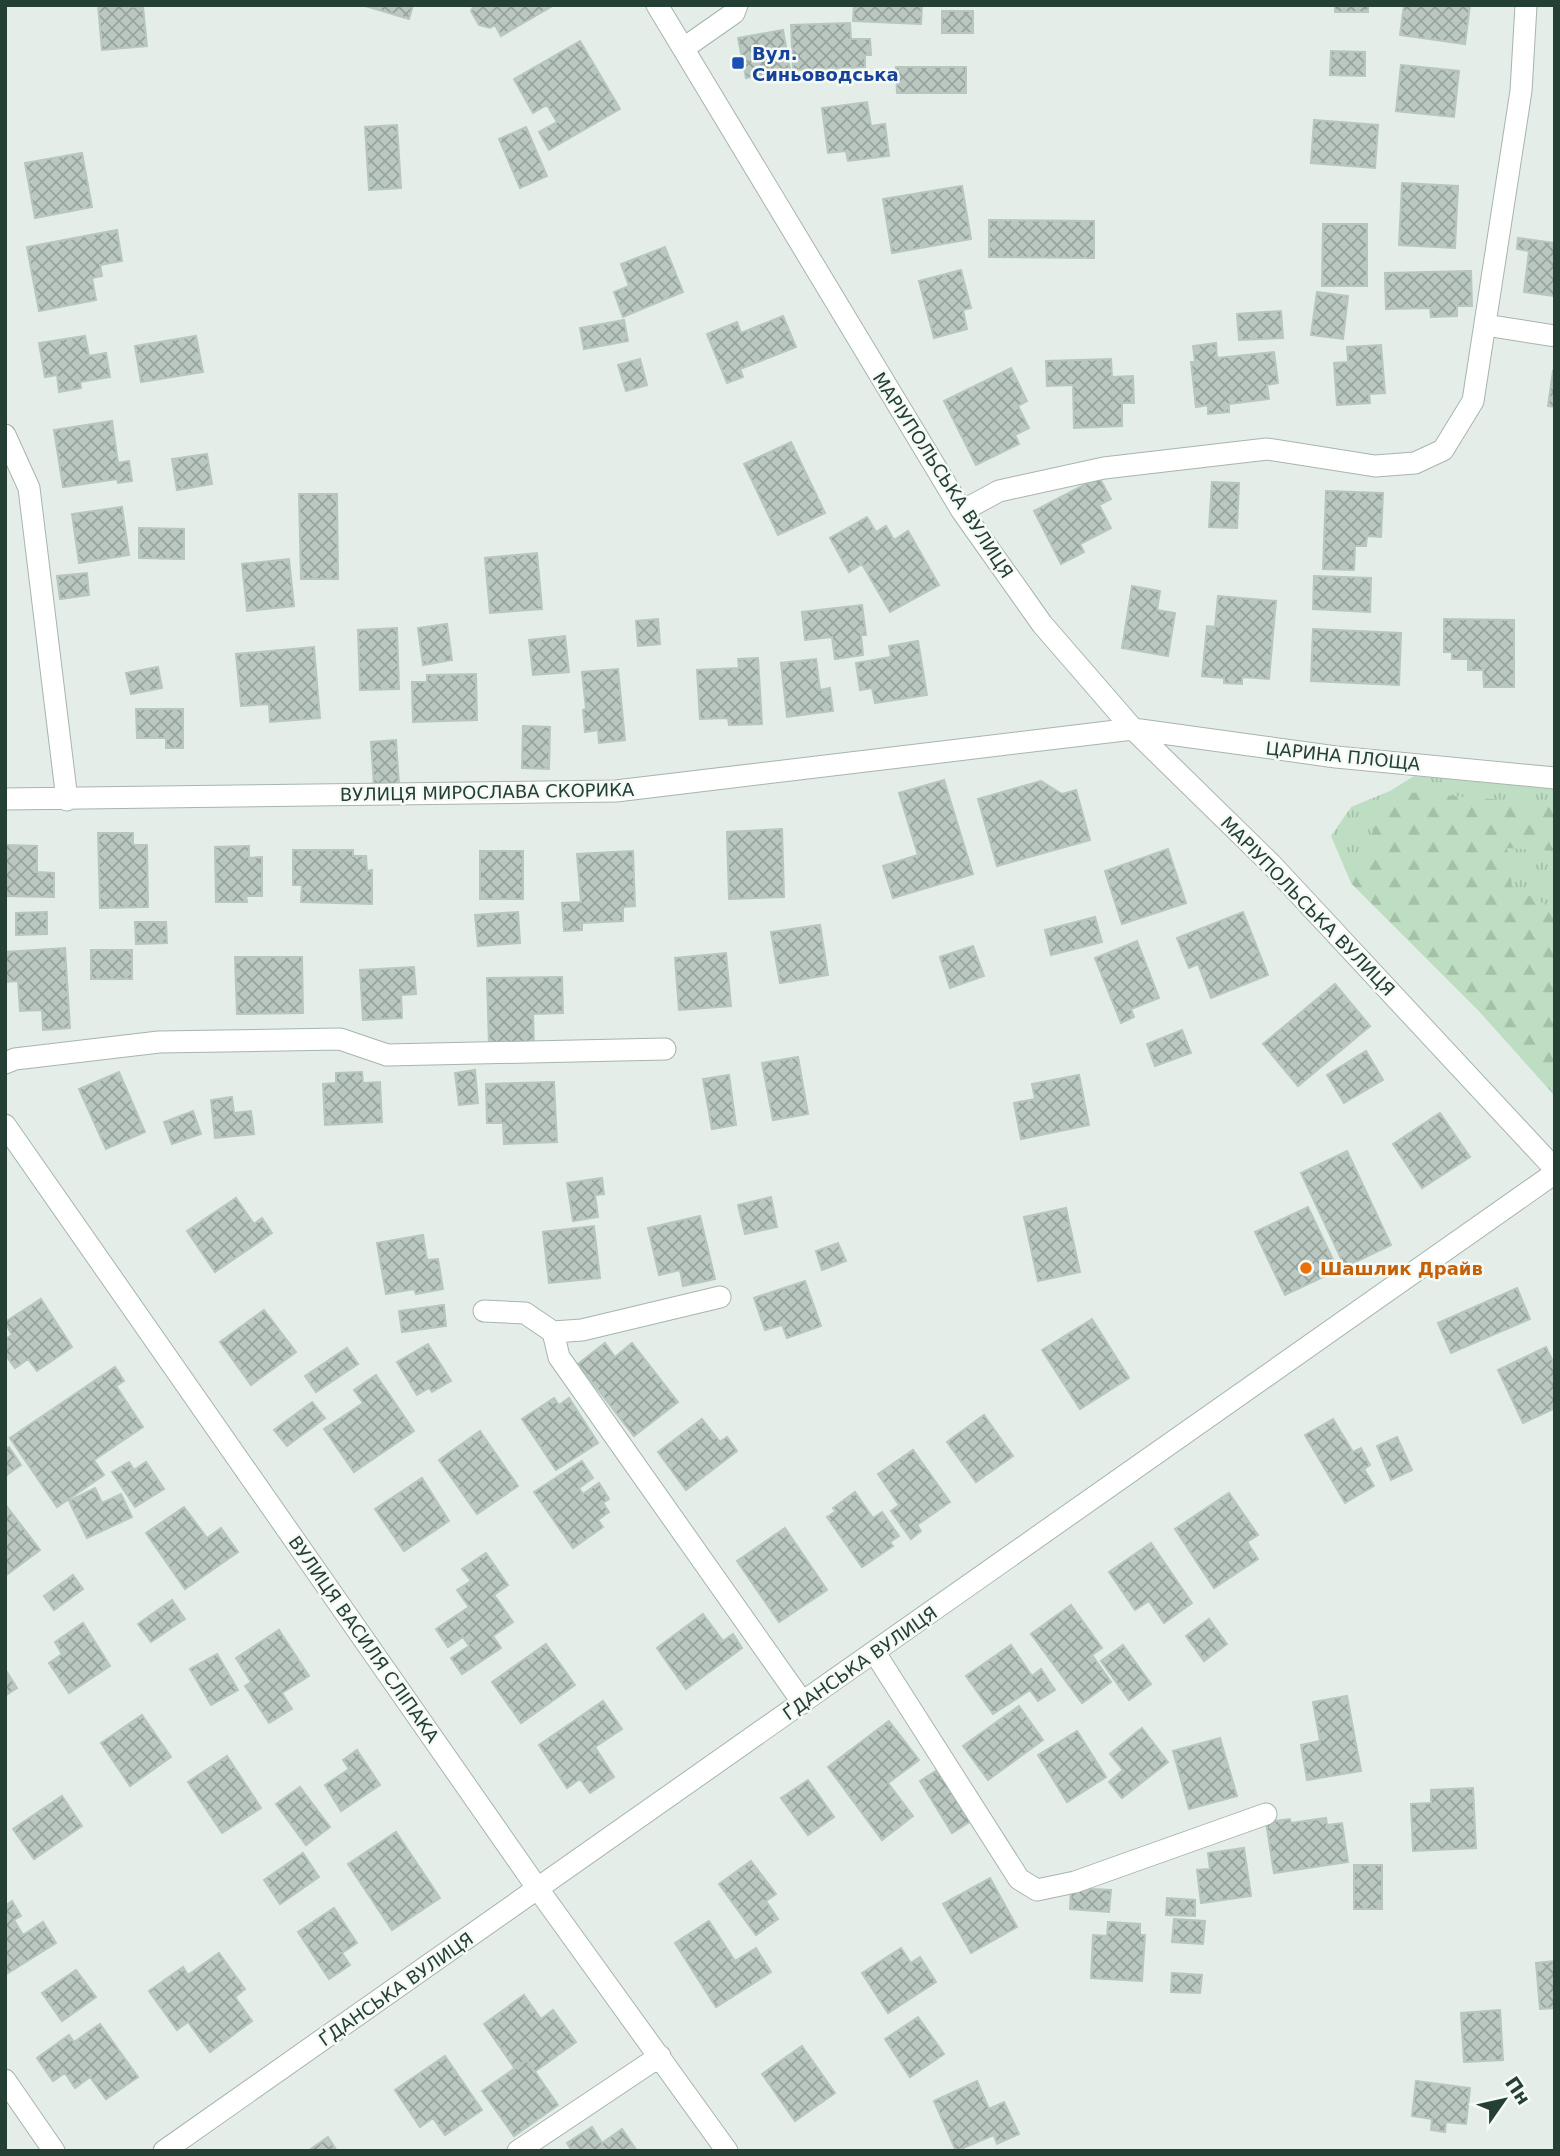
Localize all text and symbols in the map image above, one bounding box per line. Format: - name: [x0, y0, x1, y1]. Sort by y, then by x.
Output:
- place label: Вул. Синьоводська: [752, 43, 899, 85]
- marker: Вул. Синьоводська: [730, 55, 746, 71]
- street label: МАРІУПОЛЬСЬКА ВУЛИЦЯ: [869, 368, 1017, 582]
- street label: ЦАРИНА ПЛОЩА: [1265, 737, 1422, 775]
- street label: ВУЛИЦЯ МИРОСЛАВА СКОРИКА: [340, 779, 635, 805]
- street label: МАРІУПОЛЬСЬКА ВУЛИЦЯ: [1217, 812, 1399, 1000]
- place label: Шашлик Драйв: [1320, 1258, 1483, 1279]
- marker: Шашлик Драйв: [1298, 1260, 1314, 1276]
- street label: ВУЛИЦЯ ВАСИЛЯ СЛІПАКА: [284, 1532, 444, 1747]
- street label: ҐДАНСЬКА ВУЛИЦЯ: [779, 1602, 941, 1724]
- street label: ҐДАНСЬКА ВУЛИЦЯ: [315, 1928, 477, 2050]
- north arrow: [1469, 2065, 1539, 2135]
- text: Пн: [1501, 2072, 1535, 2109]

